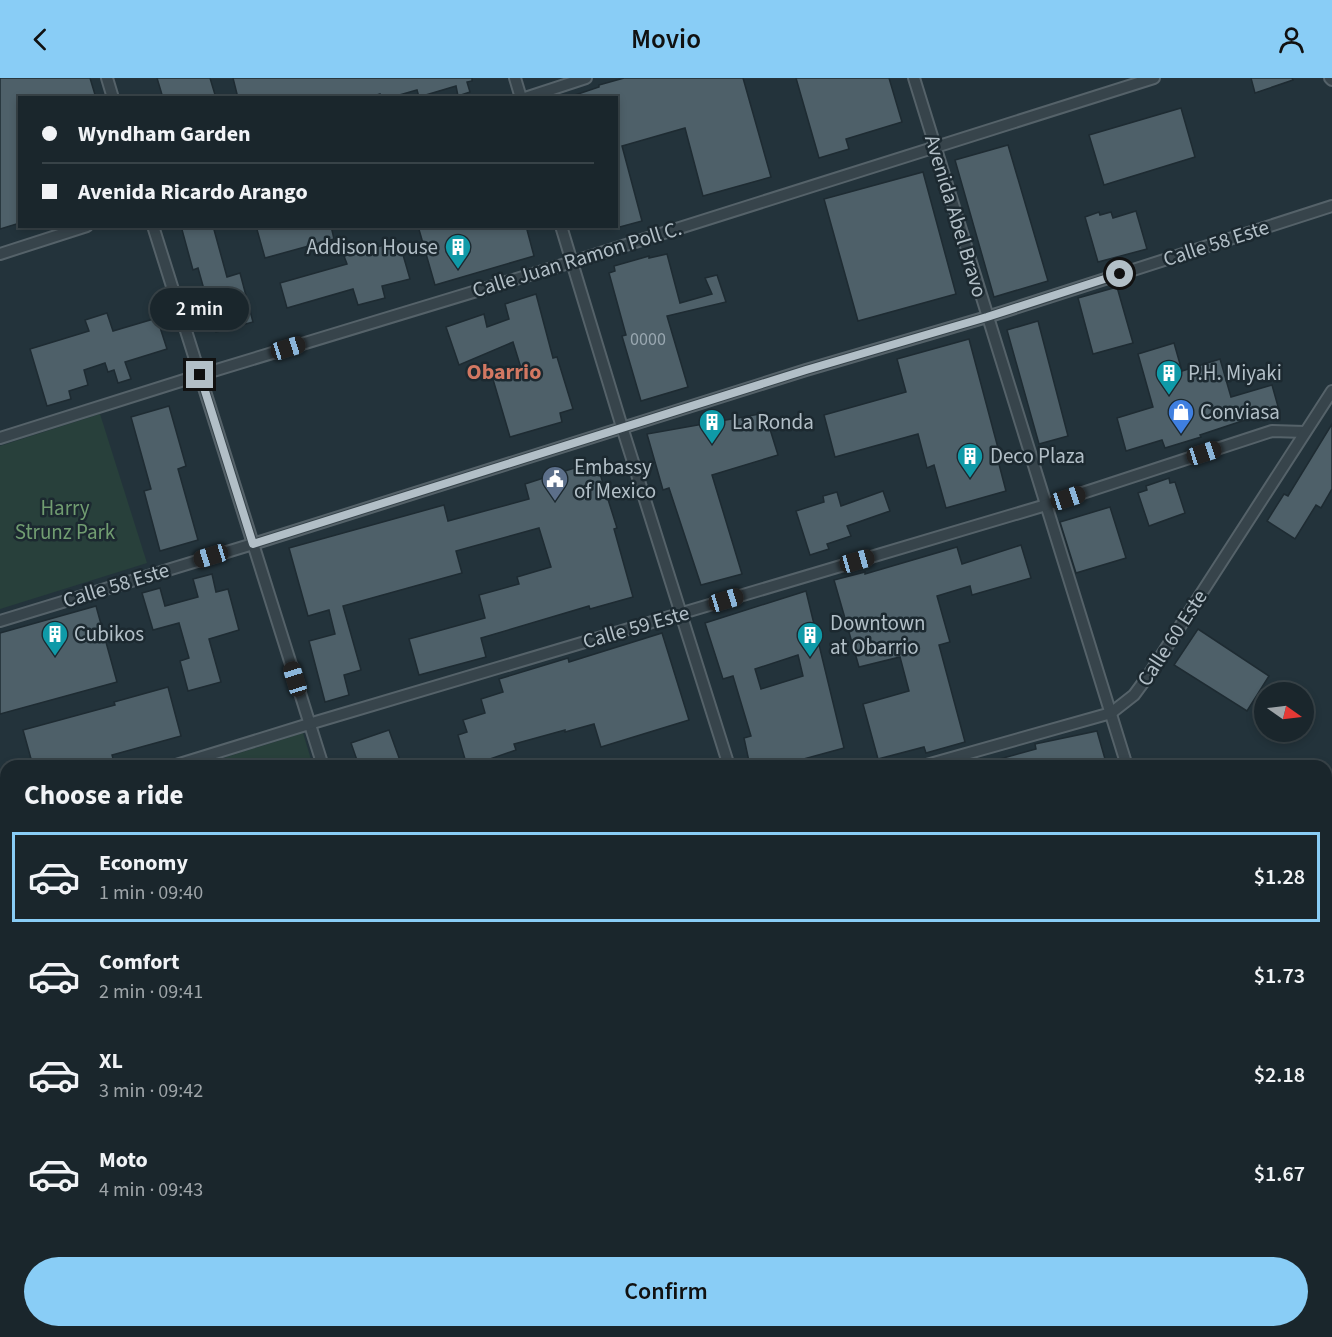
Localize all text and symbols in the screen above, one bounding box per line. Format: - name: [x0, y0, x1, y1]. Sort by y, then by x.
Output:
- text: Movio: [631, 20, 701, 59]
- icon: back: [24, 23, 57, 56]
- icon: person: [1275, 23, 1308, 56]
- text: Wyndham Garden: [78, 118, 251, 150]
- street label: Avenida Abel Bravo: [917, 131, 995, 301]
- text: Avenida Ricardo Arango: [78, 176, 308, 208]
- street label: Calle 58 Este: [1159, 212, 1273, 274]
- street label: Calle Juan Ramon Poll C.: [469, 213, 685, 305]
- place label: Addison House: [307, 232, 438, 262]
- building icon: Addison House: [443, 232, 473, 270]
- route start: [1106, 260, 1133, 287]
- callout: 2 min: [150, 288, 250, 330]
- text: 2 min: [176, 295, 223, 323]
- house number: 0000: [630, 327, 666, 352]
- car: [268, 334, 308, 362]
- district label: Obarrio: [467, 356, 541, 388]
- building icon: P.H. Miyaki: [1154, 358, 1184, 396]
- place label: P.H. Miyaki: [1188, 358, 1282, 388]
- route end: [186, 361, 213, 388]
- shop icon: Conviasa: [1166, 397, 1196, 435]
- place label: Conviasa: [1200, 397, 1280, 427]
- building icon: La Ronda: [697, 407, 727, 445]
- place label: La Ronda: [732, 407, 814, 437]
- car: [1184, 439, 1224, 467]
- building icon: Deco Plaza: [955, 441, 985, 479]
- place label: Deco Plaza: [990, 441, 1085, 471]
- place label: Embassy of Mexico: [574, 452, 656, 506]
- public building icon: Embassy of Mexico: [540, 464, 570, 502]
- car: [1048, 484, 1088, 512]
- park label: Harry Strunz Park: [15, 493, 116, 547]
- car: [191, 542, 231, 570]
- car: [837, 547, 877, 575]
- street label: Calle 58 Este: [59, 555, 173, 615]
- street label: Calle 60 Este: [1130, 584, 1214, 692]
- car: [706, 586, 746, 614]
- street label: Calle 59 Este: [579, 597, 693, 657]
- place label: Downtown at Obarrio: [830, 608, 926, 662]
- building icon: Cubikos: [40, 619, 70, 657]
- place label: Cubikos: [74, 619, 144, 649]
- building icon: Downtown at Obarrio: [795, 620, 825, 658]
- car: [281, 659, 309, 699]
- north arrow: [1254, 682, 1314, 742]
- map controls: [1254, 682, 1314, 742]
- text: Choose a ride: [24, 776, 184, 815]
- text: Economy: [99, 847, 188, 879]
- icon: car: [27, 850, 81, 904]
- text: $1.28: [1254, 861, 1305, 893]
- text: 1 min · 09:40: [99, 879, 203, 907]
- text: Comfort: [99, 946, 180, 978]
- icon: car: [27, 949, 81, 1003]
- text: $1.73: [1254, 960, 1305, 992]
- text: 2 min · 09:41: [99, 978, 203, 1006]
- text: XL: [99, 1045, 123, 1077]
- icon: car: [27, 1048, 81, 1102]
- text: $2.18: [1254, 1059, 1305, 1091]
- text: 3 min · 09:42: [99, 1077, 203, 1105]
- text: Moto: [99, 1144, 148, 1176]
- icon: car: [27, 1147, 81, 1201]
- text: $1.67: [1254, 1158, 1305, 1190]
- text: 4 min · 09:43: [99, 1176, 203, 1204]
- button: Confirm: [24, 1257, 1308, 1326]

